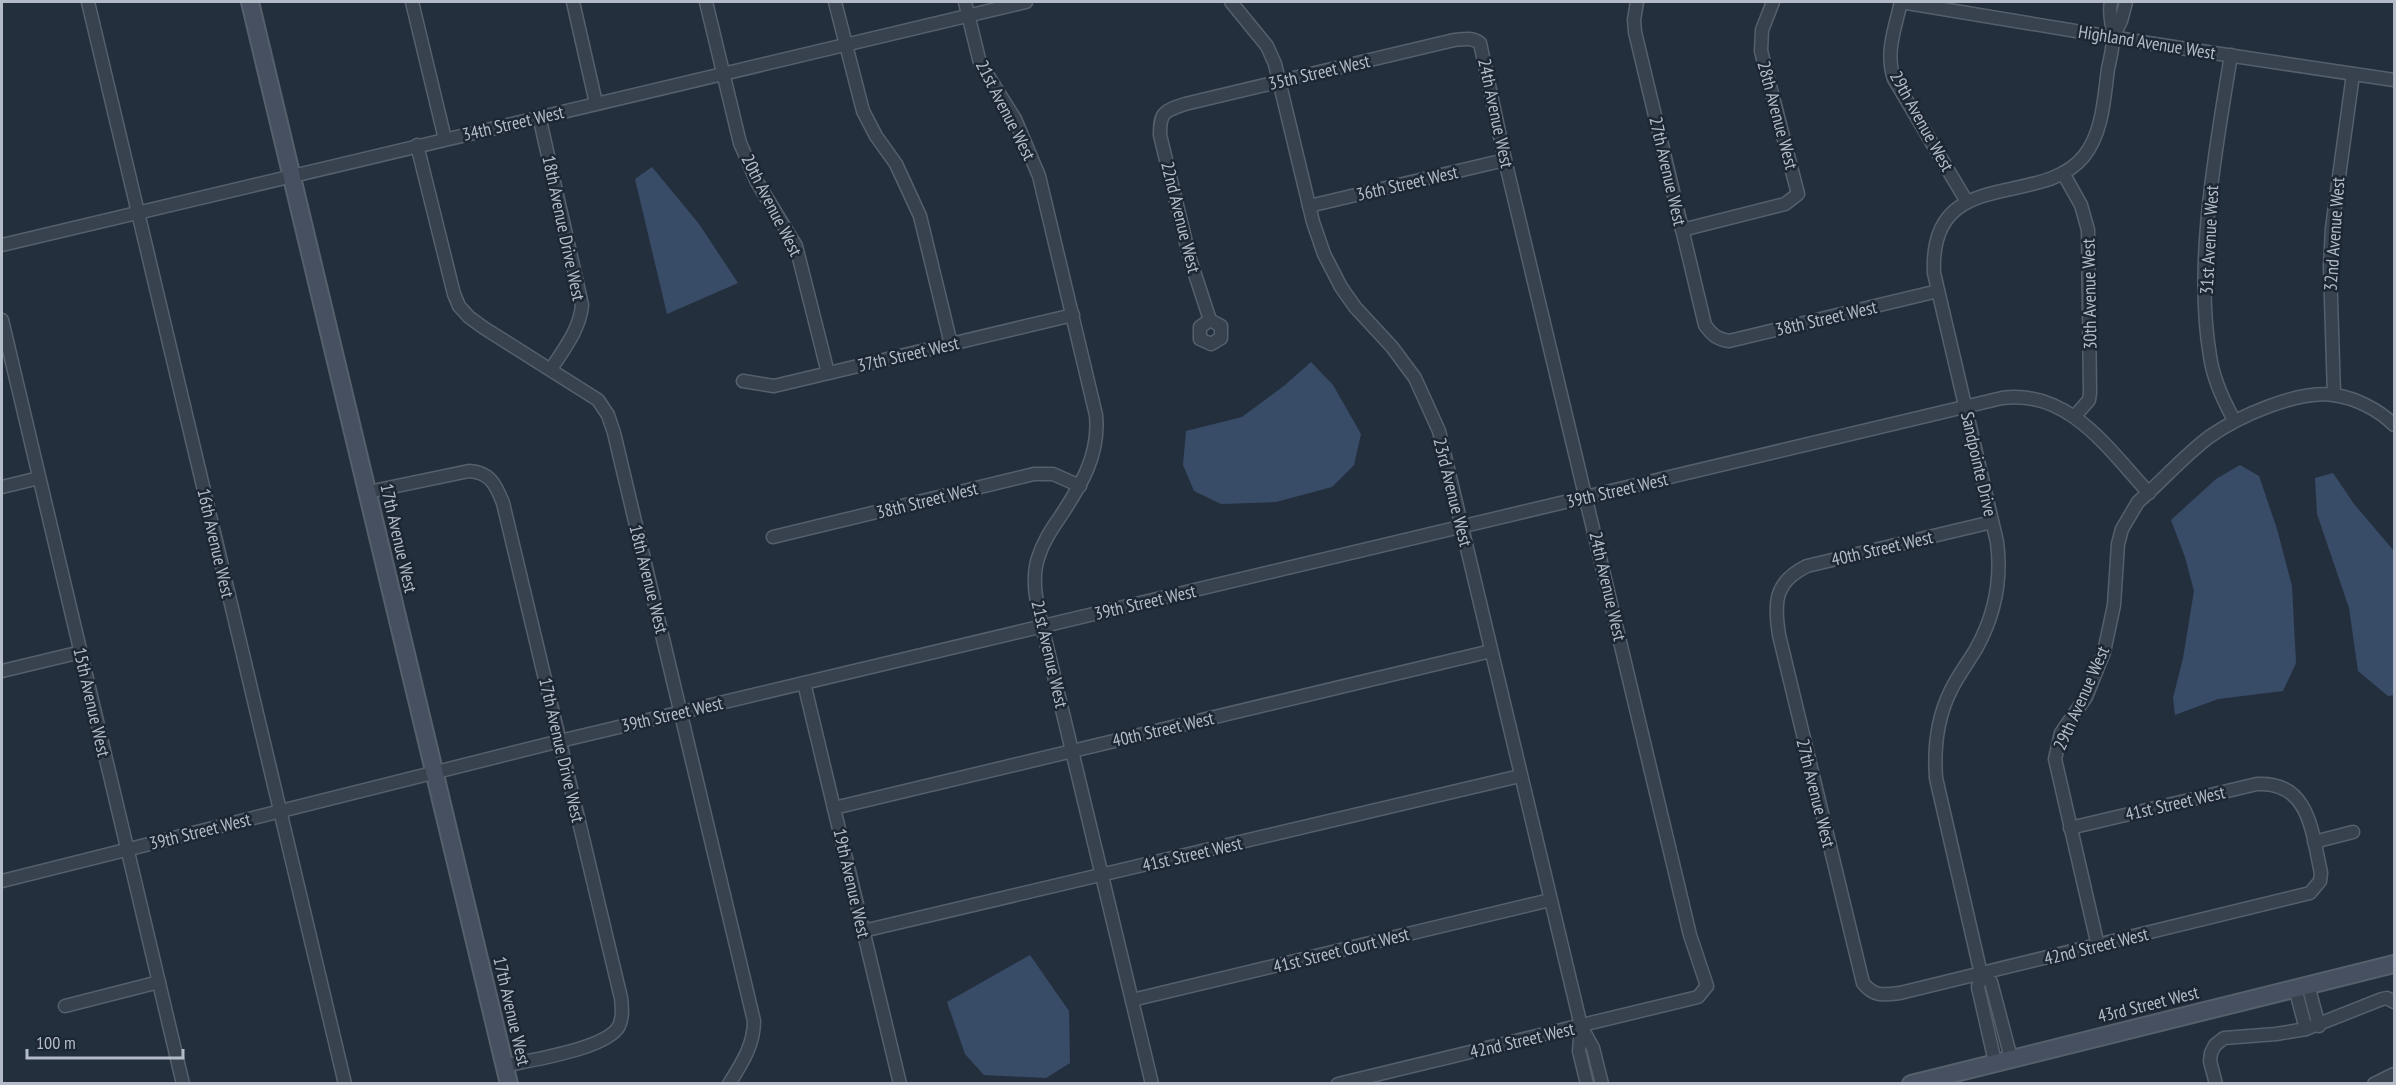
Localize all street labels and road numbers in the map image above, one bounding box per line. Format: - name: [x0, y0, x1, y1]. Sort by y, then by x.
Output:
- street label: Highland Avenue West: [2077, 20, 2217, 64]
- street label: 35th Street West: [1266, 49, 1372, 95]
- street label: 21st Avenue West: [971, 56, 1041, 164]
- street label: 24th Avenue West: [1473, 56, 1519, 170]
- street label: 28th Avenue West: [1752, 58, 1804, 172]
- street label: 29th Avenue West: [1885, 67, 1959, 175]
- street label: 34th Street West: [460, 100, 566, 146]
- street label: 27th Avenue West: [1644, 114, 1692, 228]
- street label: 20th Avenue West: [736, 150, 808, 260]
- street label: 18th Avenue Drive West: [537, 153, 591, 303]
- street label: 22nd Avenue West: [1156, 159, 1206, 275]
- street label: 36th Street West: [1354, 160, 1460, 206]
- street label: 32nd Avenue West: [2319, 176, 2349, 292]
- street label: 31st Avenue West: [2195, 185, 2223, 295]
- street label: 30th Avenue West: [2077, 238, 2101, 350]
- street label: 38th Street West: [1773, 295, 1879, 341]
- street label: 37th Street West: [855, 331, 961, 377]
- street label: Sandpointe Drive: [1956, 409, 2002, 519]
- street label: 23rd Avenue West: [1428, 435, 1478, 549]
- street label: 39th Street West: [1564, 467, 1670, 513]
- street label: 38th Street West: [874, 476, 980, 524]
- street label: 17th Avenue West: [375, 481, 423, 595]
- street label: 16th Avenue West: [192, 486, 240, 600]
- street label: 18th Avenue West: [624, 522, 674, 636]
- street label: 40th Street West: [1829, 525, 1935, 571]
- street label: 24th Avenue West: [1584, 529, 1632, 643]
- street label: 39th Street West: [1092, 579, 1198, 625]
- street label: 21st Avenue West: [1026, 598, 1074, 710]
- street label: 29th Avenue West: [2048, 642, 2114, 754]
- street label: 15th Avenue West: [68, 645, 116, 759]
- street label: 17th Avenue Drive West: [534, 675, 590, 825]
- street label: 39th Street West: [619, 691, 725, 737]
- street label: 40th Street West: [1110, 706, 1216, 752]
- street label: 27th Avenue West: [1791, 736, 1841, 850]
- street label: 41st Street West: [2123, 780, 2227, 826]
- street label: 39th Street West: [147, 807, 253, 855]
- street label: 19th Avenue West: [828, 826, 876, 940]
- street label: 41st Street West: [1140, 831, 1244, 877]
- street label: 41st Street Court West: [1271, 922, 1411, 978]
- street label: 42nd Street West: [2042, 922, 2150, 970]
- street label: 17th Avenue West: [488, 954, 536, 1068]
- street label: 43rd Street West: [2095, 980, 2201, 1028]
- street label: 42nd Street West: [1468, 1017, 1576, 1063]

